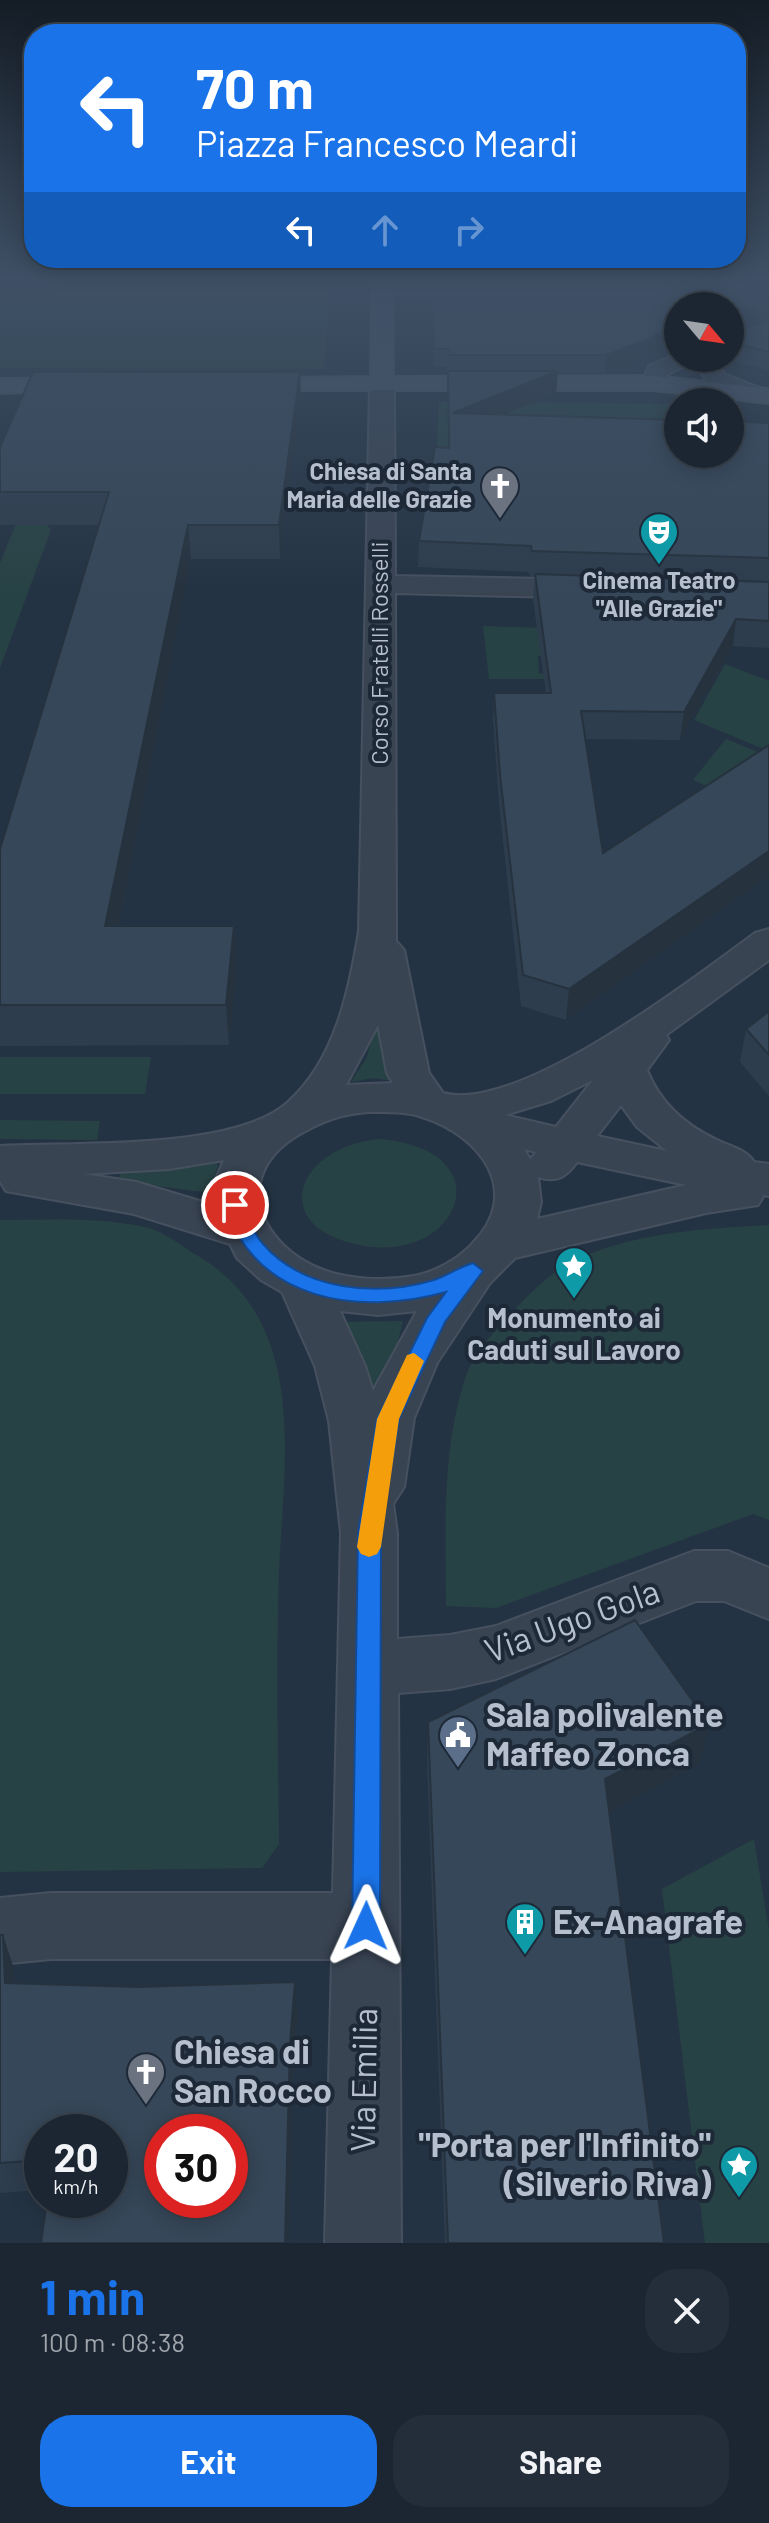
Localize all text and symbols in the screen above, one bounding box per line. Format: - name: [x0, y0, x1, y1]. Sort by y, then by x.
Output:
- text: 70 m: [196, 53, 314, 120]
- icon: left: [64, 56, 168, 160]
- text: Piazza Francesco Meardi: [196, 121, 578, 164]
- icon: left: [279, 208, 323, 252]
- icon: ahead: [363, 208, 407, 252]
- icon: right: [447, 208, 491, 252]
- north arrow: [664, 292, 744, 372]
- map controls: [664, 292, 744, 468]
- button: sound: [664, 388, 744, 468]
- place label: Chiesa di Santa Maria delle Grazie: [286, 456, 472, 513]
- church icon: Chiesa di Santa Maria delle Grazie: [479, 465, 521, 520]
- theatre icon: Cinema Teatro "Alle Grazie": [638, 511, 680, 566]
- street label: Corso Fratelli Rosselli: [364, 541, 393, 765]
- place label: Cinema Teatro "Alle Grazie": [582, 565, 736, 622]
- pin: [201, 1171, 269, 1239]
- icon: arrive: [213, 1183, 257, 1227]
- place icon: Monumento ai Caduti sul Lavoro: [553, 1245, 595, 1300]
- place label: Monumento ai Caduti sul Lavoro: [467, 1300, 681, 1366]
- street label: Via Ugo Gola: [479, 1569, 664, 1670]
- place label: Sala polivalente Maffeo Zonca: [486, 1693, 724, 1773]
- public building icon: Sala polivalente Maffeo Zonca: [437, 1714, 479, 1769]
- position arrow: [324, 1884, 408, 1968]
- place label: Ex-Anagrafe: [553, 1900, 743, 1941]
- building icon: Ex-Anagrafe: [504, 1901, 546, 1956]
- street label: Via Emilia: [341, 2008, 384, 2152]
- place label: Chiesa di San Rocco: [174, 2030, 332, 2110]
- church icon: Chiesa di San Rocco: [125, 2051, 167, 2106]
- speed limit sign: 30: [144, 2114, 248, 2218]
- place label: "Porta per l'Infinito" (Silverio Riva): [419, 2123, 711, 2203]
- text: 20: [53, 2132, 99, 2180]
- place icon: "Porta per l'Infinito" (Silverio Riva): [718, 2144, 760, 2199]
- text: km/h: [53, 2174, 99, 2198]
- text: 1 min: [40, 2267, 145, 2325]
- button: close: [645, 2269, 729, 2353]
- text: 100 m · 08:38: [40, 2326, 185, 2357]
- button: Exit: [40, 2415, 377, 2507]
- button: Share: [393, 2415, 729, 2507]

